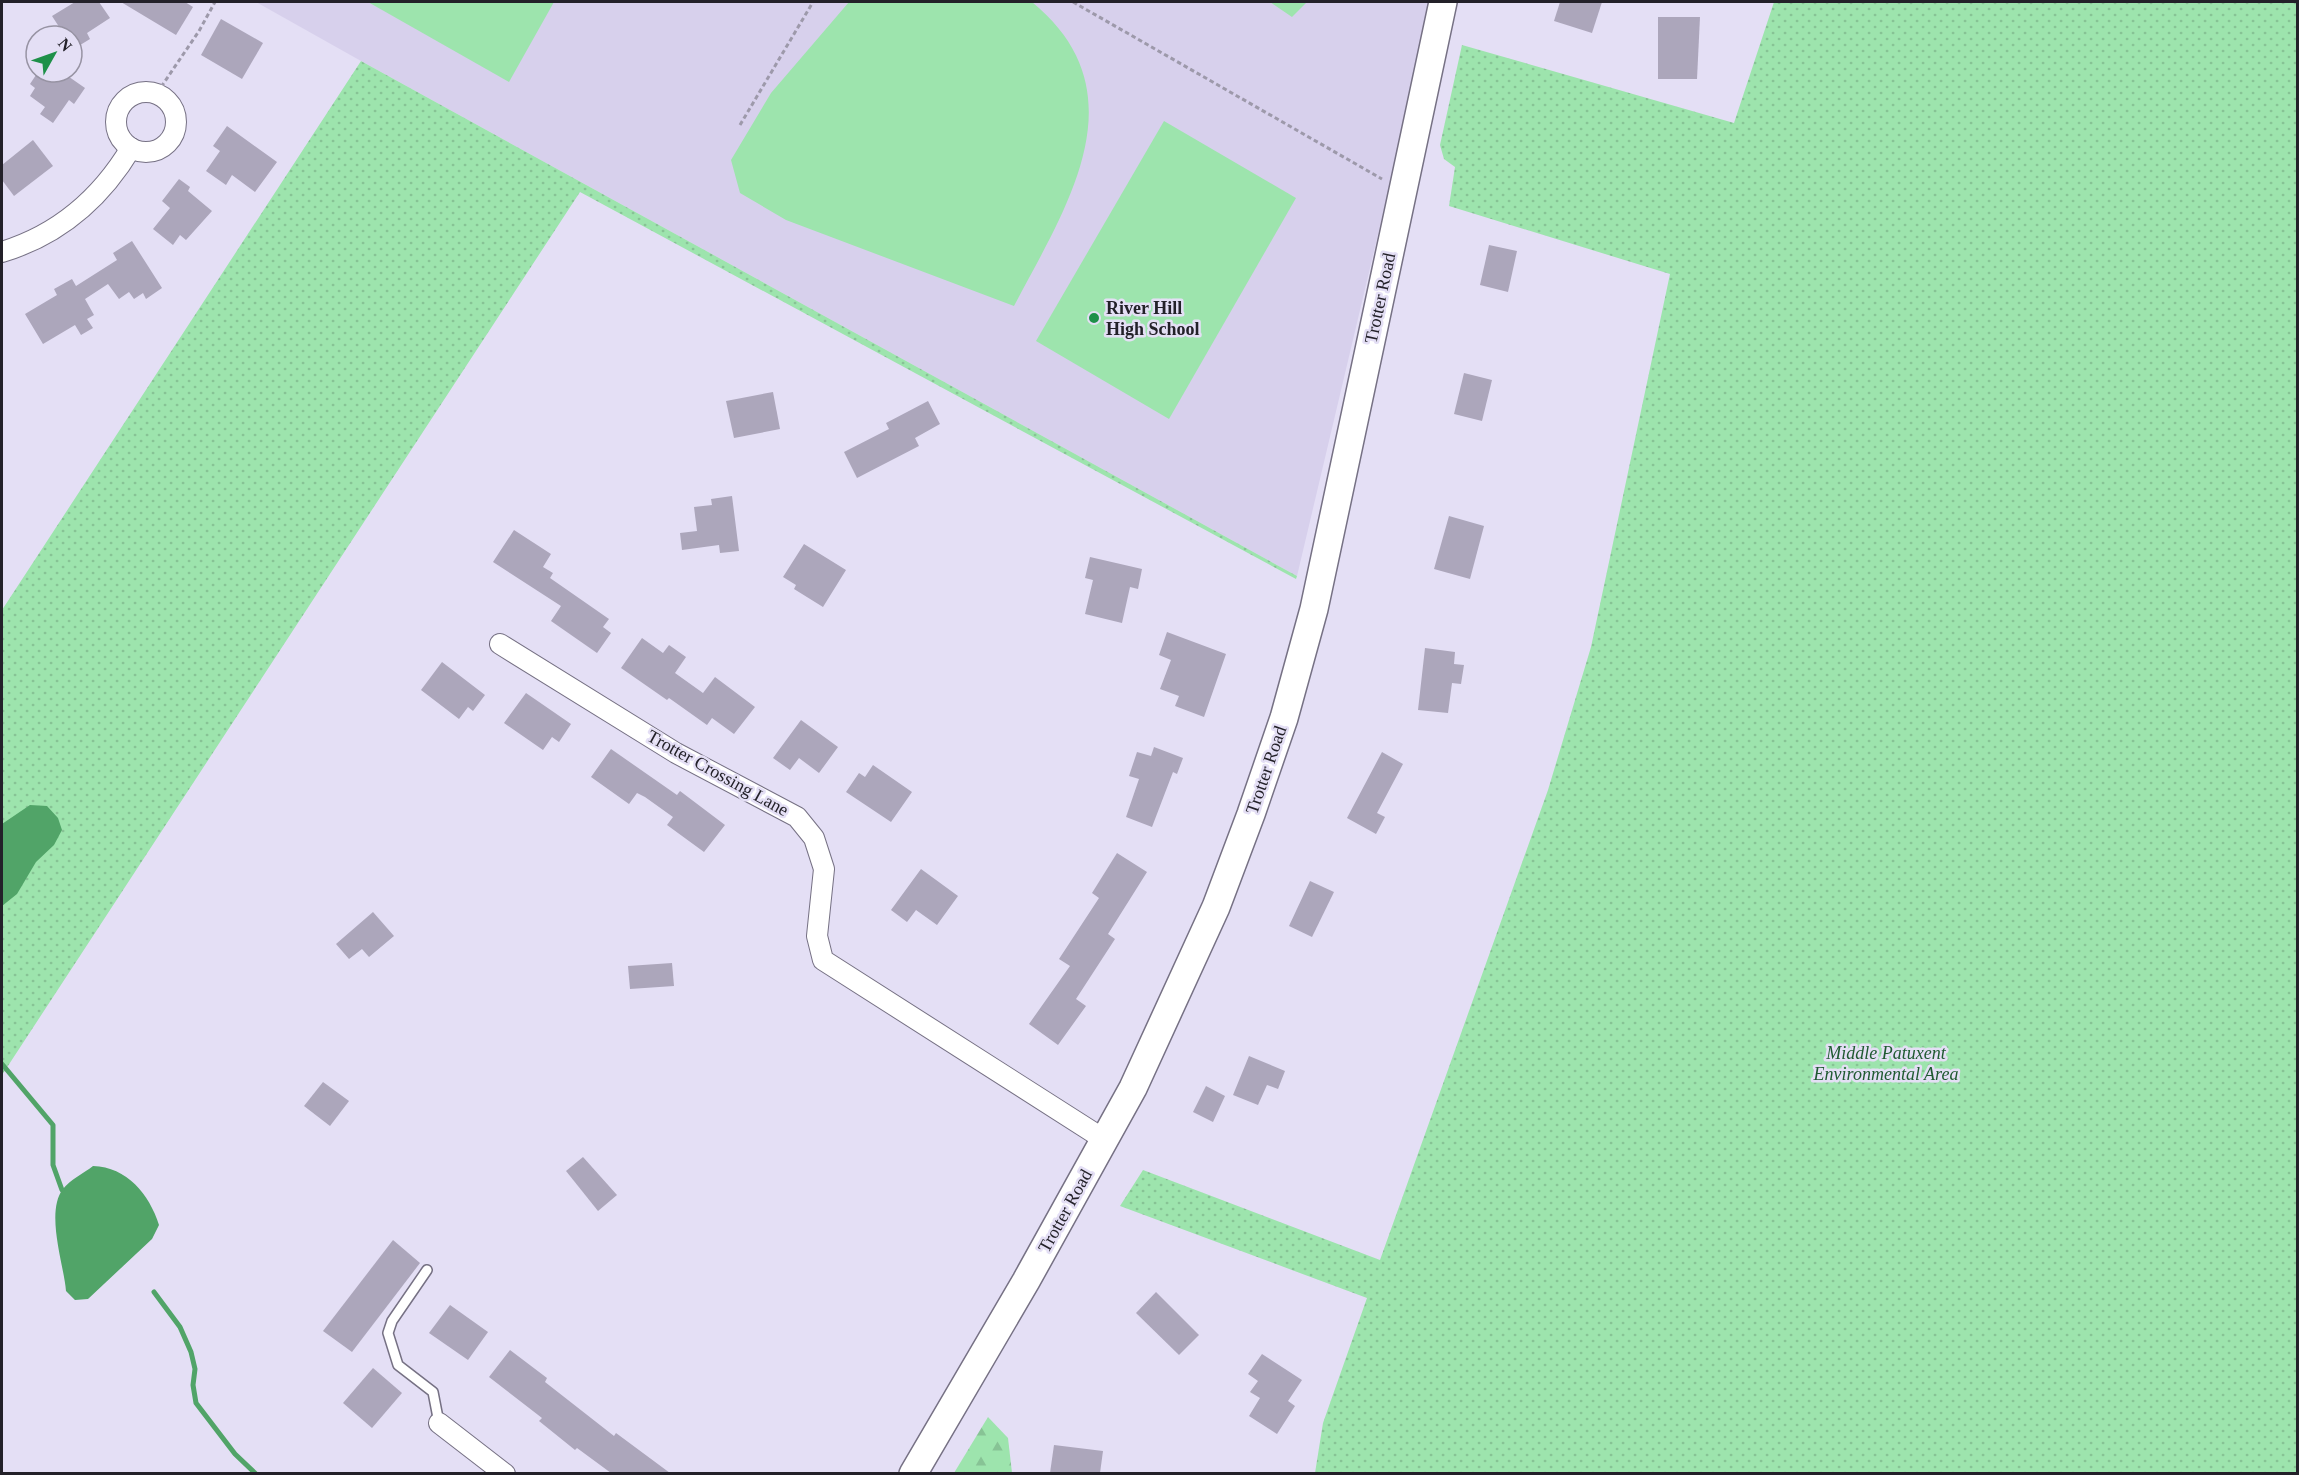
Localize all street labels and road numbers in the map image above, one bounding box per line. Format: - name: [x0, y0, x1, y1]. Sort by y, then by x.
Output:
- street label: Trotter Road: [1361, 251, 1399, 345]
- street label: Trotter Road: [1242, 723, 1290, 817]
- street label: Trotter Crossing Lane: [644, 726, 792, 820]
- street label: Trotter Road: [1034, 1166, 1096, 1256]

